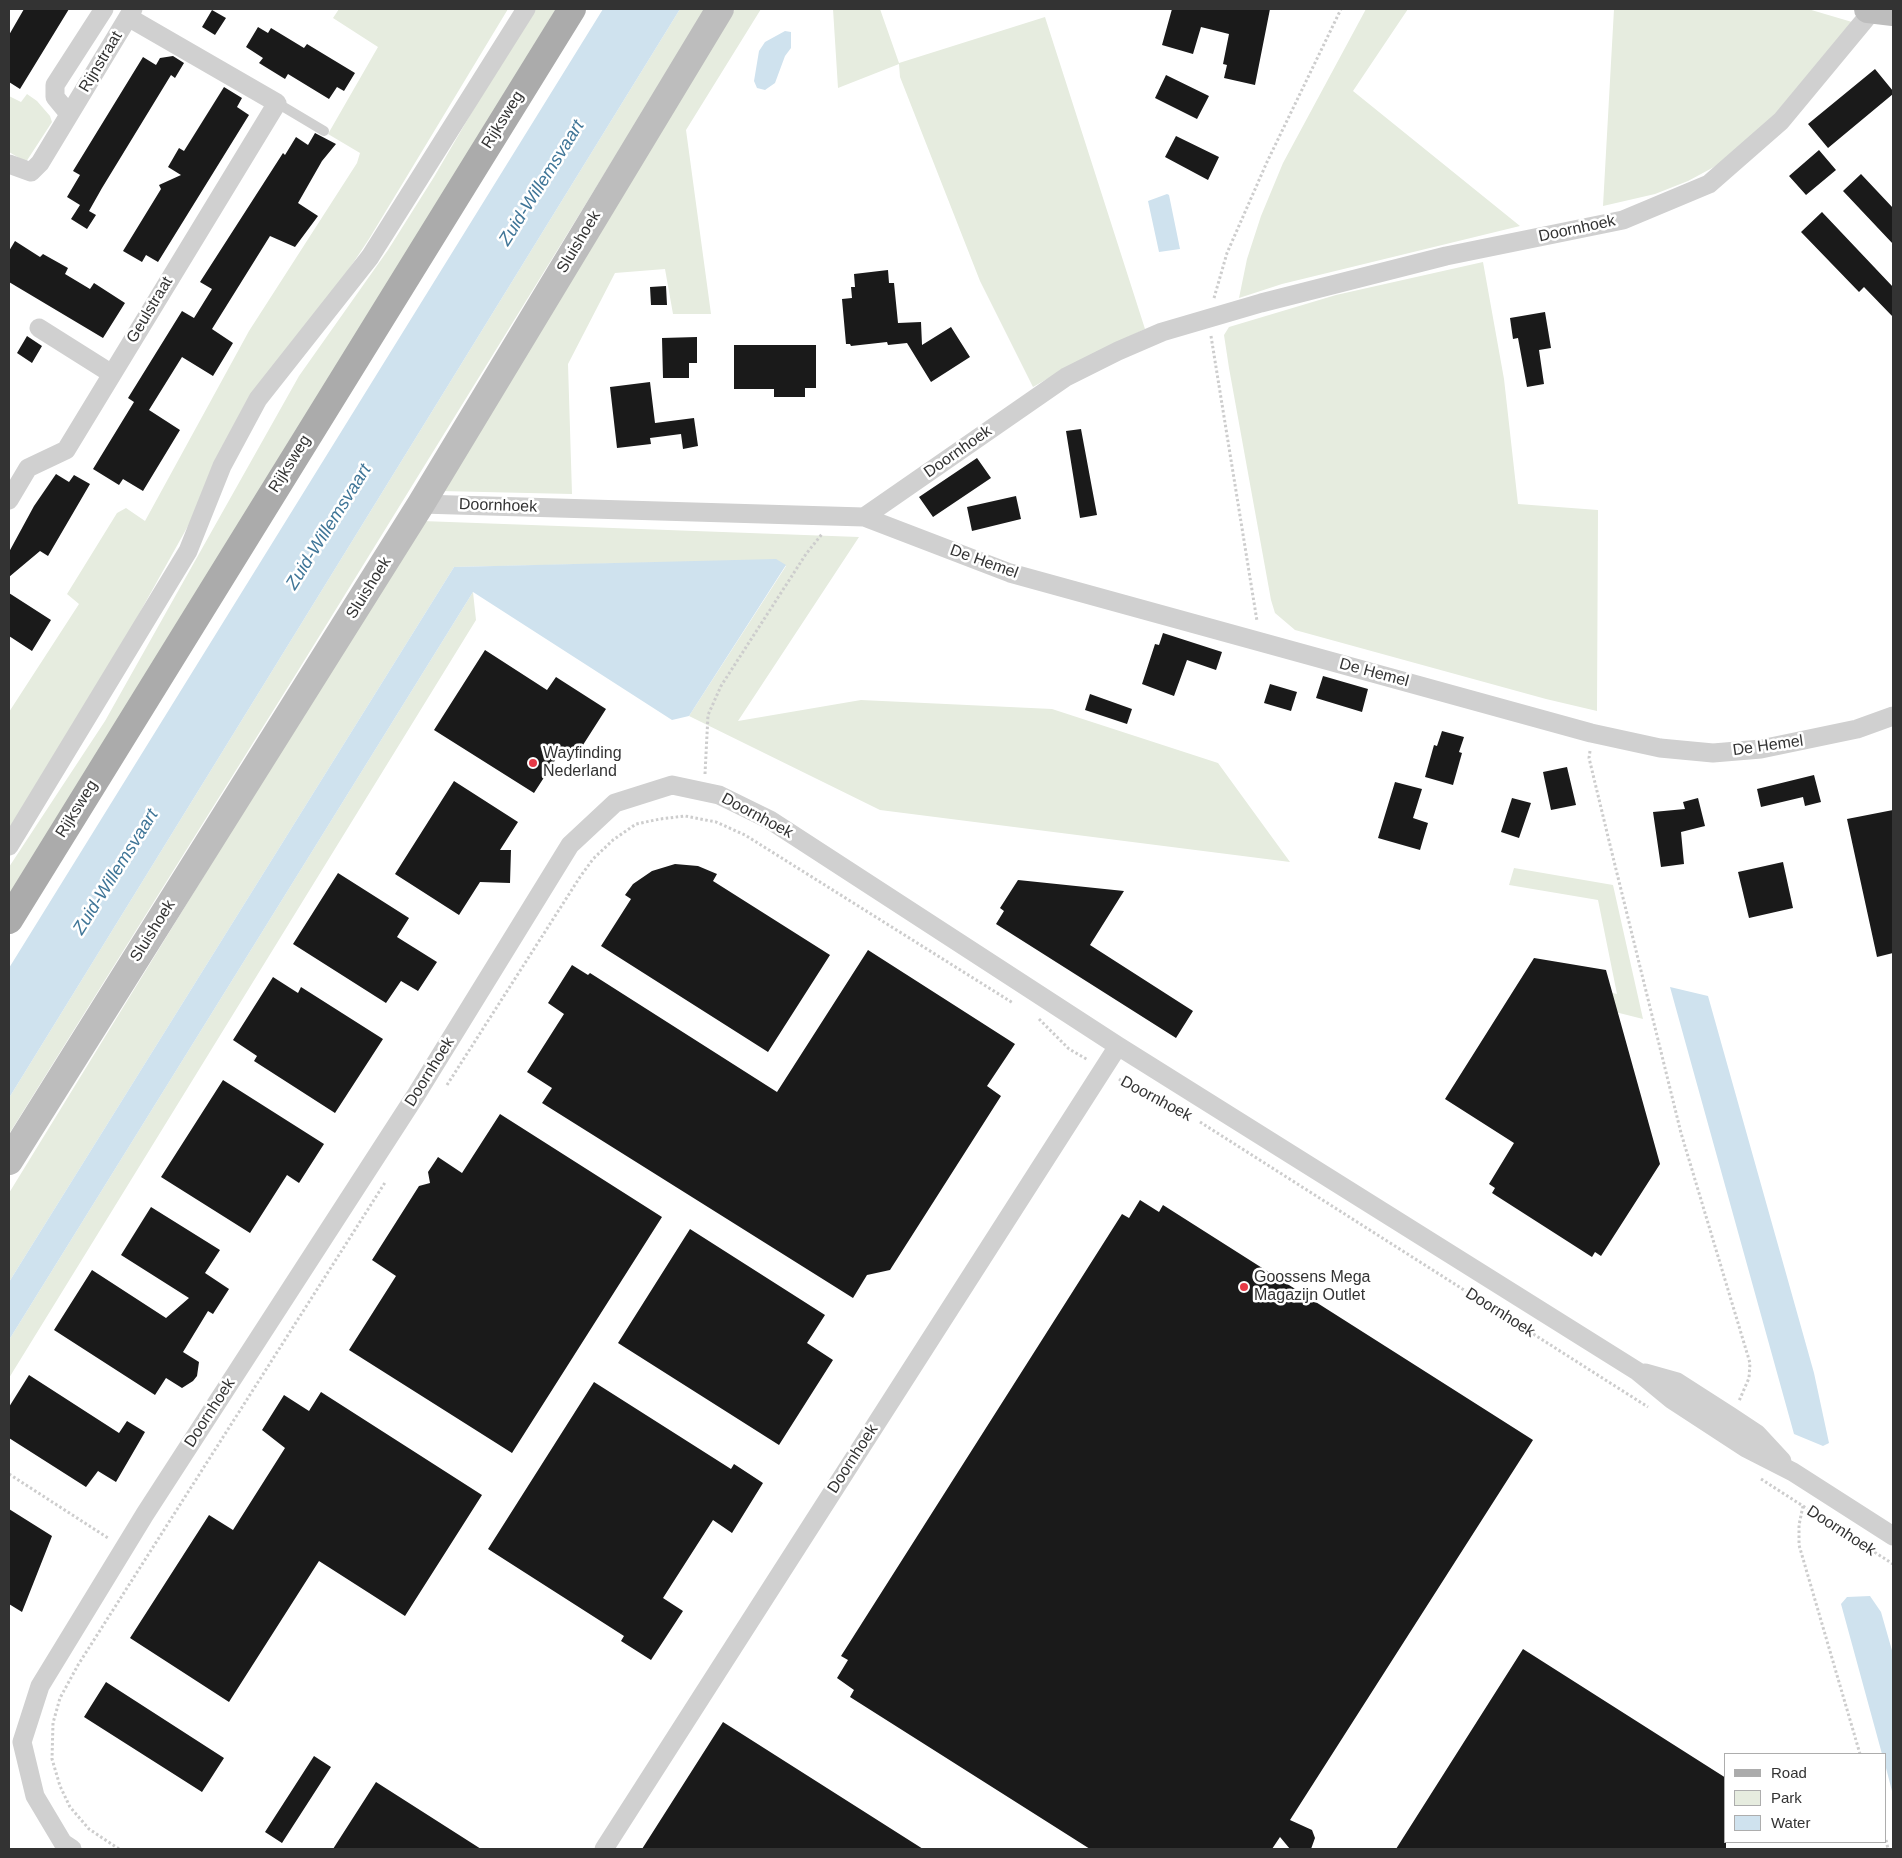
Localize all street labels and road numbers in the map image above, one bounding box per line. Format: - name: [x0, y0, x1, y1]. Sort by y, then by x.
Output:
- street label: Rijnstraat: [75, 28, 127, 96]
- street label: Rijksweg: [478, 88, 528, 152]
- street label: Sluishoek: [553, 207, 605, 277]
- street label: Doornhoek: [1537, 211, 1617, 247]
- street label: Geulstraat: [123, 273, 177, 347]
- street label: Doornhoek: [920, 422, 996, 482]
- street label: Rijksweg: [265, 432, 315, 496]
- street label: Doornhoek: [459, 495, 537, 517]
- street label: De Hemel: [947, 541, 1021, 583]
- street label: Sluishoek: [342, 553, 396, 623]
- street label: De Hemel: [1337, 655, 1411, 691]
- street label: De Hemel: [1731, 732, 1805, 760]
- street label: Rijksweg: [52, 777, 102, 841]
- street label: Doornhoek: [718, 789, 796, 843]
- street label: Sluishoek: [126, 896, 180, 966]
- street label: Doornhoek: [401, 1034, 459, 1110]
- street label: Doornhoek: [1117, 1072, 1195, 1126]
- street label: Doornhoek: [1462, 1284, 1538, 1342]
- street label: Doornhoek: [181, 1375, 239, 1451]
- street label: Doornhoek: [824, 1421, 882, 1497]
- street label: Doornhoek: [1803, 1502, 1879, 1560]

